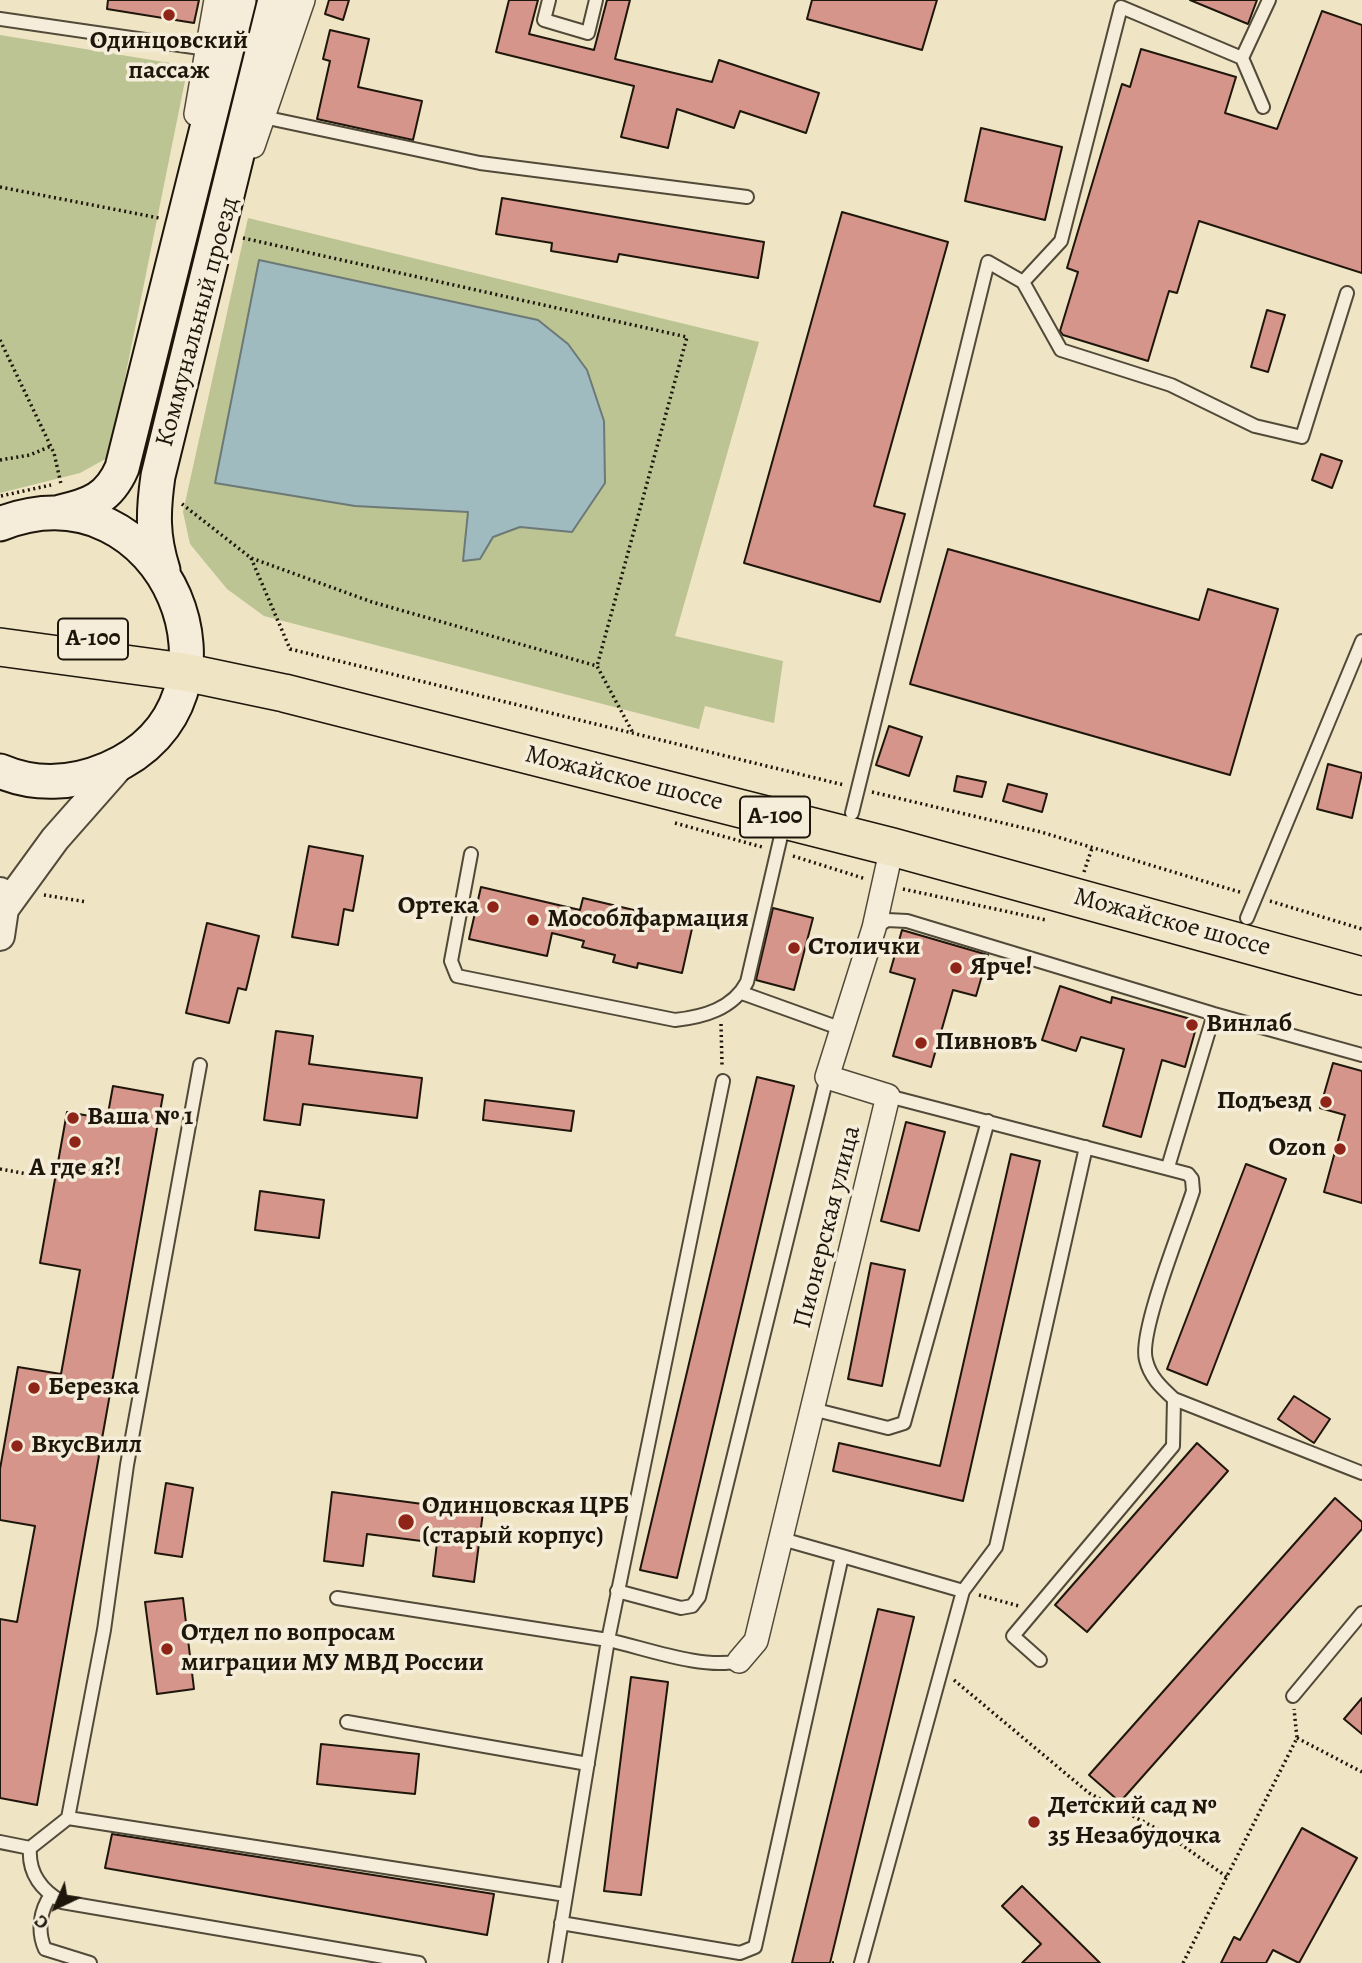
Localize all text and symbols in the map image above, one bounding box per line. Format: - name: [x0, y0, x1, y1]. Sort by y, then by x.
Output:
- marker: Одинцовский пассаж: [161, 7, 177, 23]
- place label: Одинцовский пассаж: [90, 26, 248, 88]
- street label: Коммунальный проезд: [150, 194, 246, 450]
- road number: А-100: [58, 618, 128, 660]
- street label: Можайское шоссе: [522, 739, 726, 819]
- road number: А-100: [740, 796, 810, 838]
- street label: Можайское шоссе: [1070, 882, 1274, 964]
- place label: Ортека: [398, 891, 479, 923]
- marker: Ортека: [485, 899, 501, 915]
- place label: Мособлфармация: [547, 904, 749, 936]
- marker: Мособлфармация: [525, 912, 541, 928]
- place label: Столички: [808, 932, 920, 964]
- marker: Столички: [786, 940, 802, 956]
- place label: Ярче!: [970, 952, 1033, 984]
- marker: Ярче!: [948, 960, 964, 976]
- place label: Винлаб: [1206, 1009, 1292, 1041]
- marker: Винлаб: [1184, 1017, 1200, 1033]
- place label: Пивновъ: [935, 1027, 1037, 1059]
- marker: Пивновъ: [913, 1035, 929, 1051]
- place label: Подъезд: [1217, 1086, 1312, 1118]
- marker: Подъезд: [1318, 1094, 1334, 1110]
- place label: Ваша № 1: [87, 1102, 193, 1134]
- marker: Ваша № 1: [65, 1110, 81, 1126]
- street label: Пионерская улица: [788, 1123, 868, 1331]
- place label: Ozon: [1269, 1133, 1326, 1165]
- marker: А где я?!: [67, 1134, 83, 1150]
- marker: Ozon: [1332, 1141, 1348, 1157]
- place label: А где я?!: [29, 1153, 121, 1185]
- place label: Березка: [48, 1372, 140, 1404]
- marker: Березка: [26, 1380, 42, 1396]
- place label: ВкусВилл: [31, 1430, 142, 1462]
- marker: ВкусВилл: [9, 1438, 25, 1454]
- place label: Одинцовская ЦРБ (старый корпус): [422, 1491, 630, 1552]
- marker: Одинцовская ЦРБ (старый корпус): [396, 1512, 416, 1532]
- place label: Отдел по вопросам миграции МУ МВД России: [181, 1618, 484, 1680]
- marker: Отдел по вопросам миграции МУ МВД России: [159, 1641, 175, 1657]
- place label: Детский сад № 35 Незабудочка: [1048, 1791, 1221, 1853]
- marker: Детский сад № 35 Незабудочка: [1026, 1814, 1042, 1830]
- north arrow: [21, 1872, 91, 1942]
- text: С: [28, 1909, 55, 1936]

